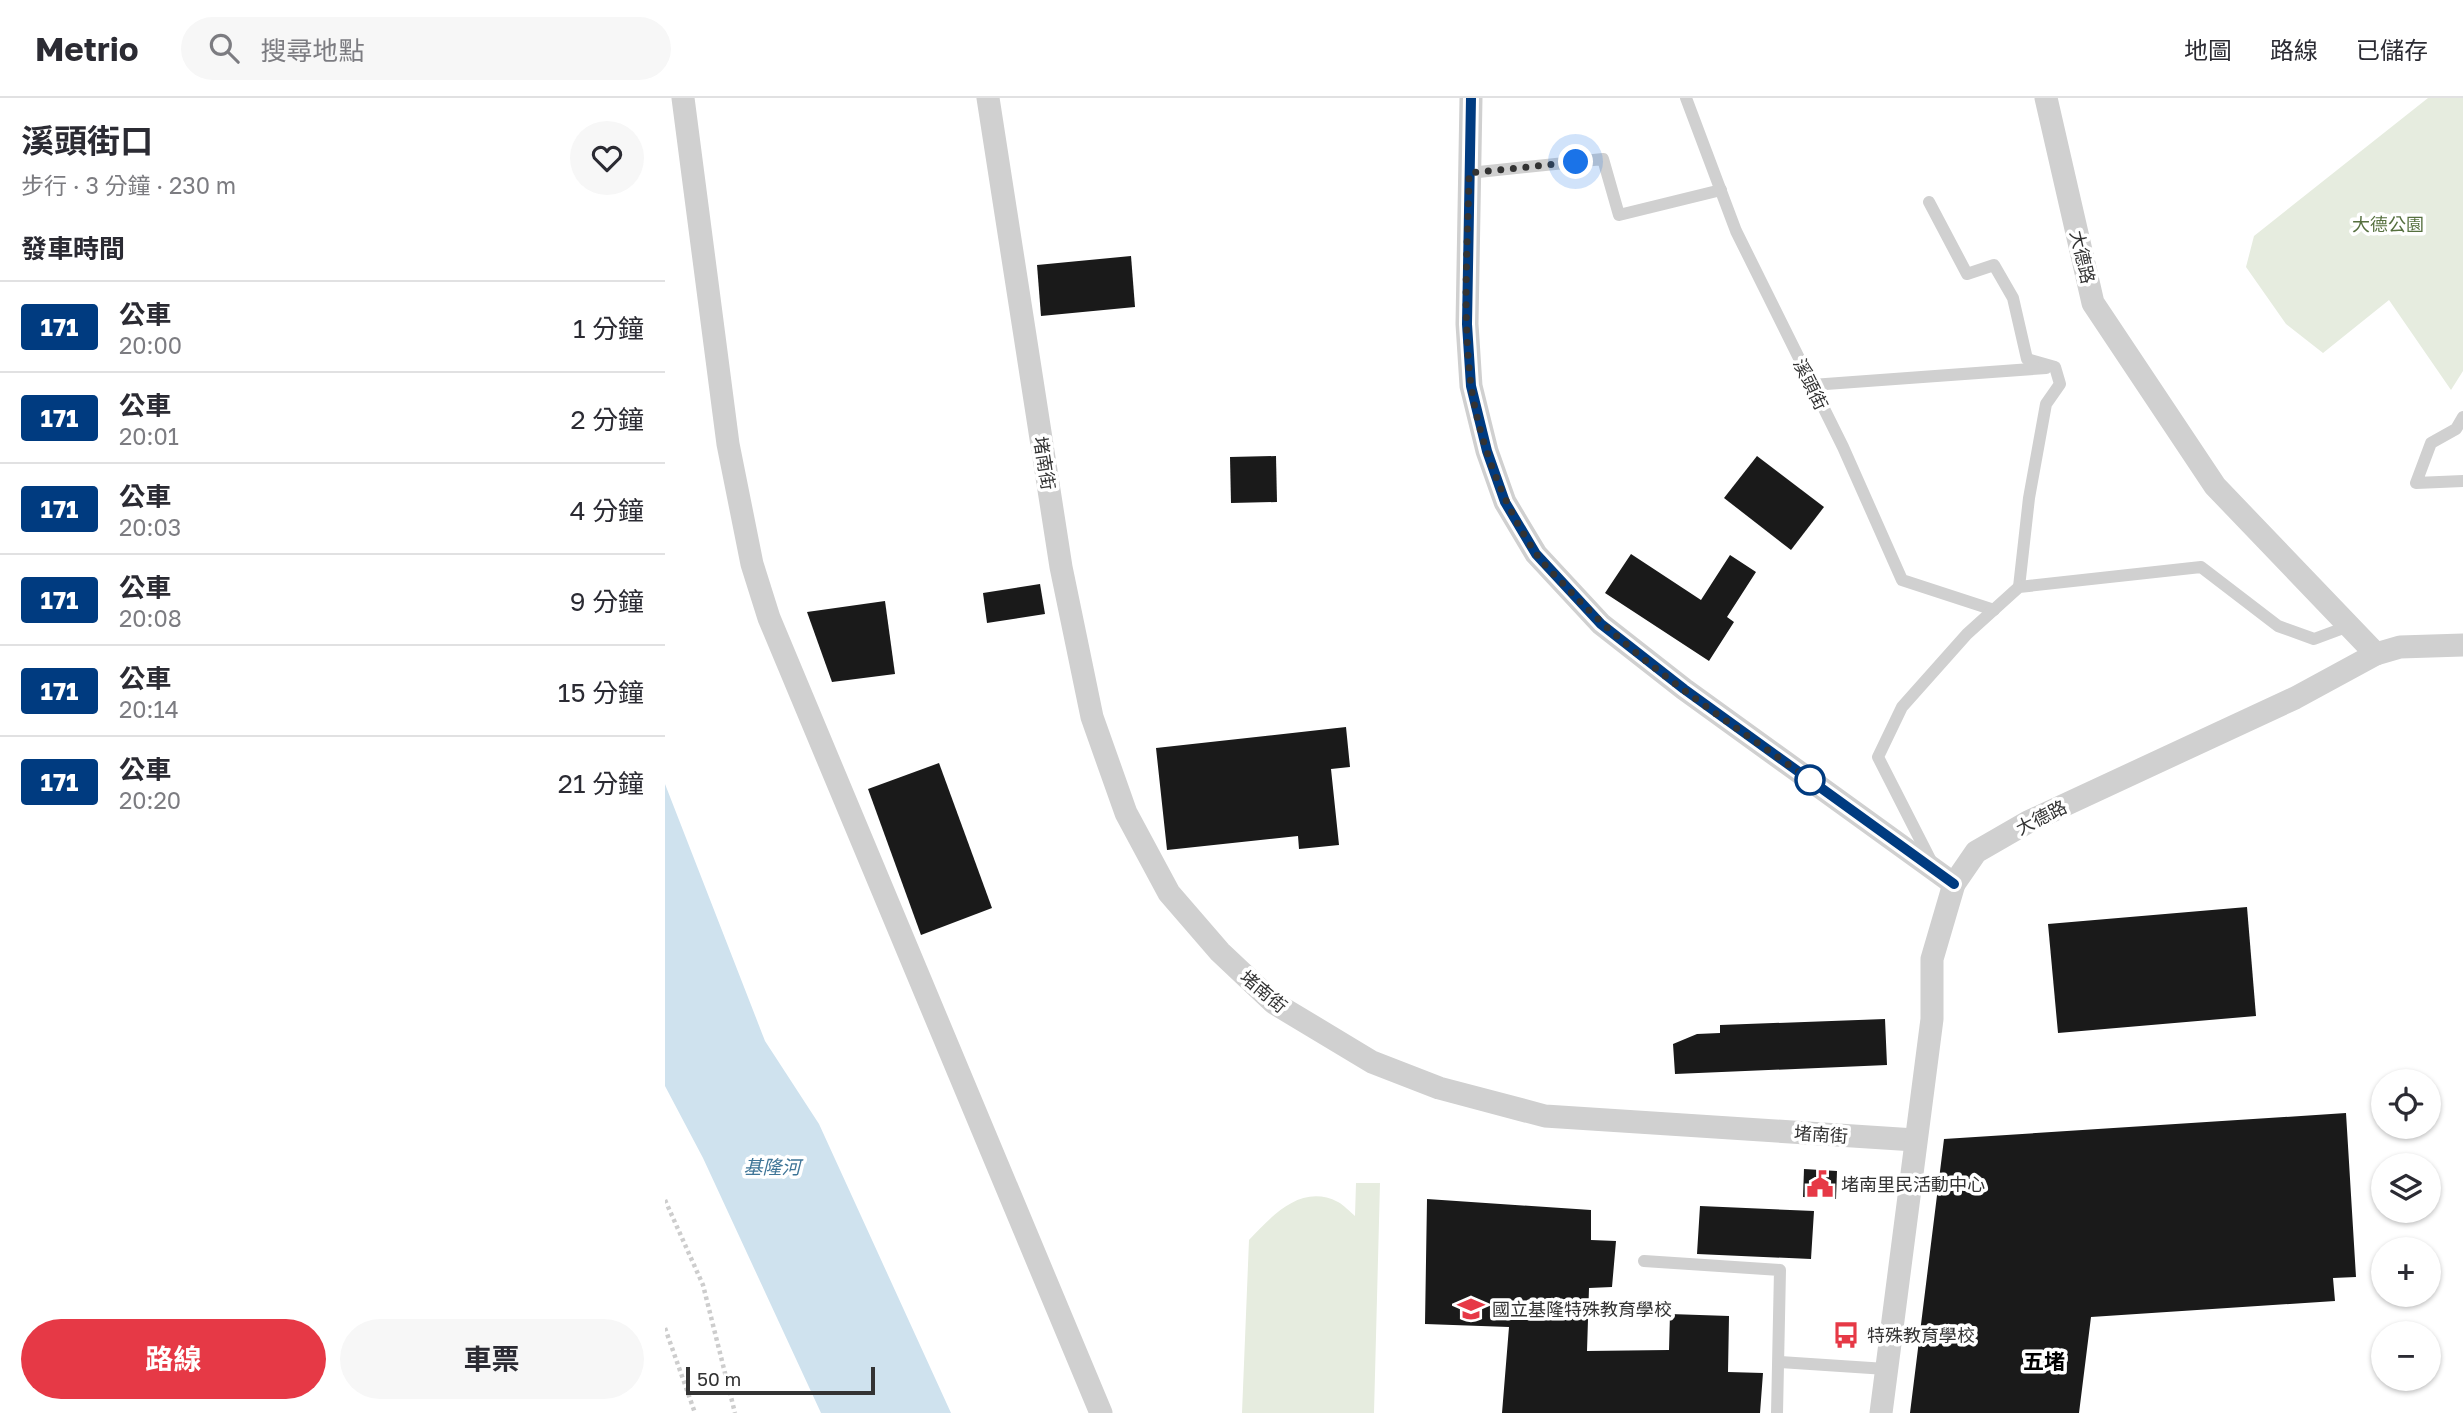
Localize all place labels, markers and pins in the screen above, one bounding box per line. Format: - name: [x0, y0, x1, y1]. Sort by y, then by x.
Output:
- unlabelled marker: [1795, 765, 1825, 795]
- public building icon: 堵南里民活動中心: [1805, 1169, 1835, 1199]
- place label: 堵南里民活動中心: [1841, 1173, 1985, 1195]
- school or university icon: 國立基隆特殊教育學校: [1456, 1294, 1486, 1324]
- place label: 國立基隆特殊教育學校: [1492, 1298, 1672, 1320]
- bus stop icon: 特殊教育學校: [1831, 1320, 1861, 1350]
- place label: 特殊教育學校: [1867, 1324, 1975, 1346]

